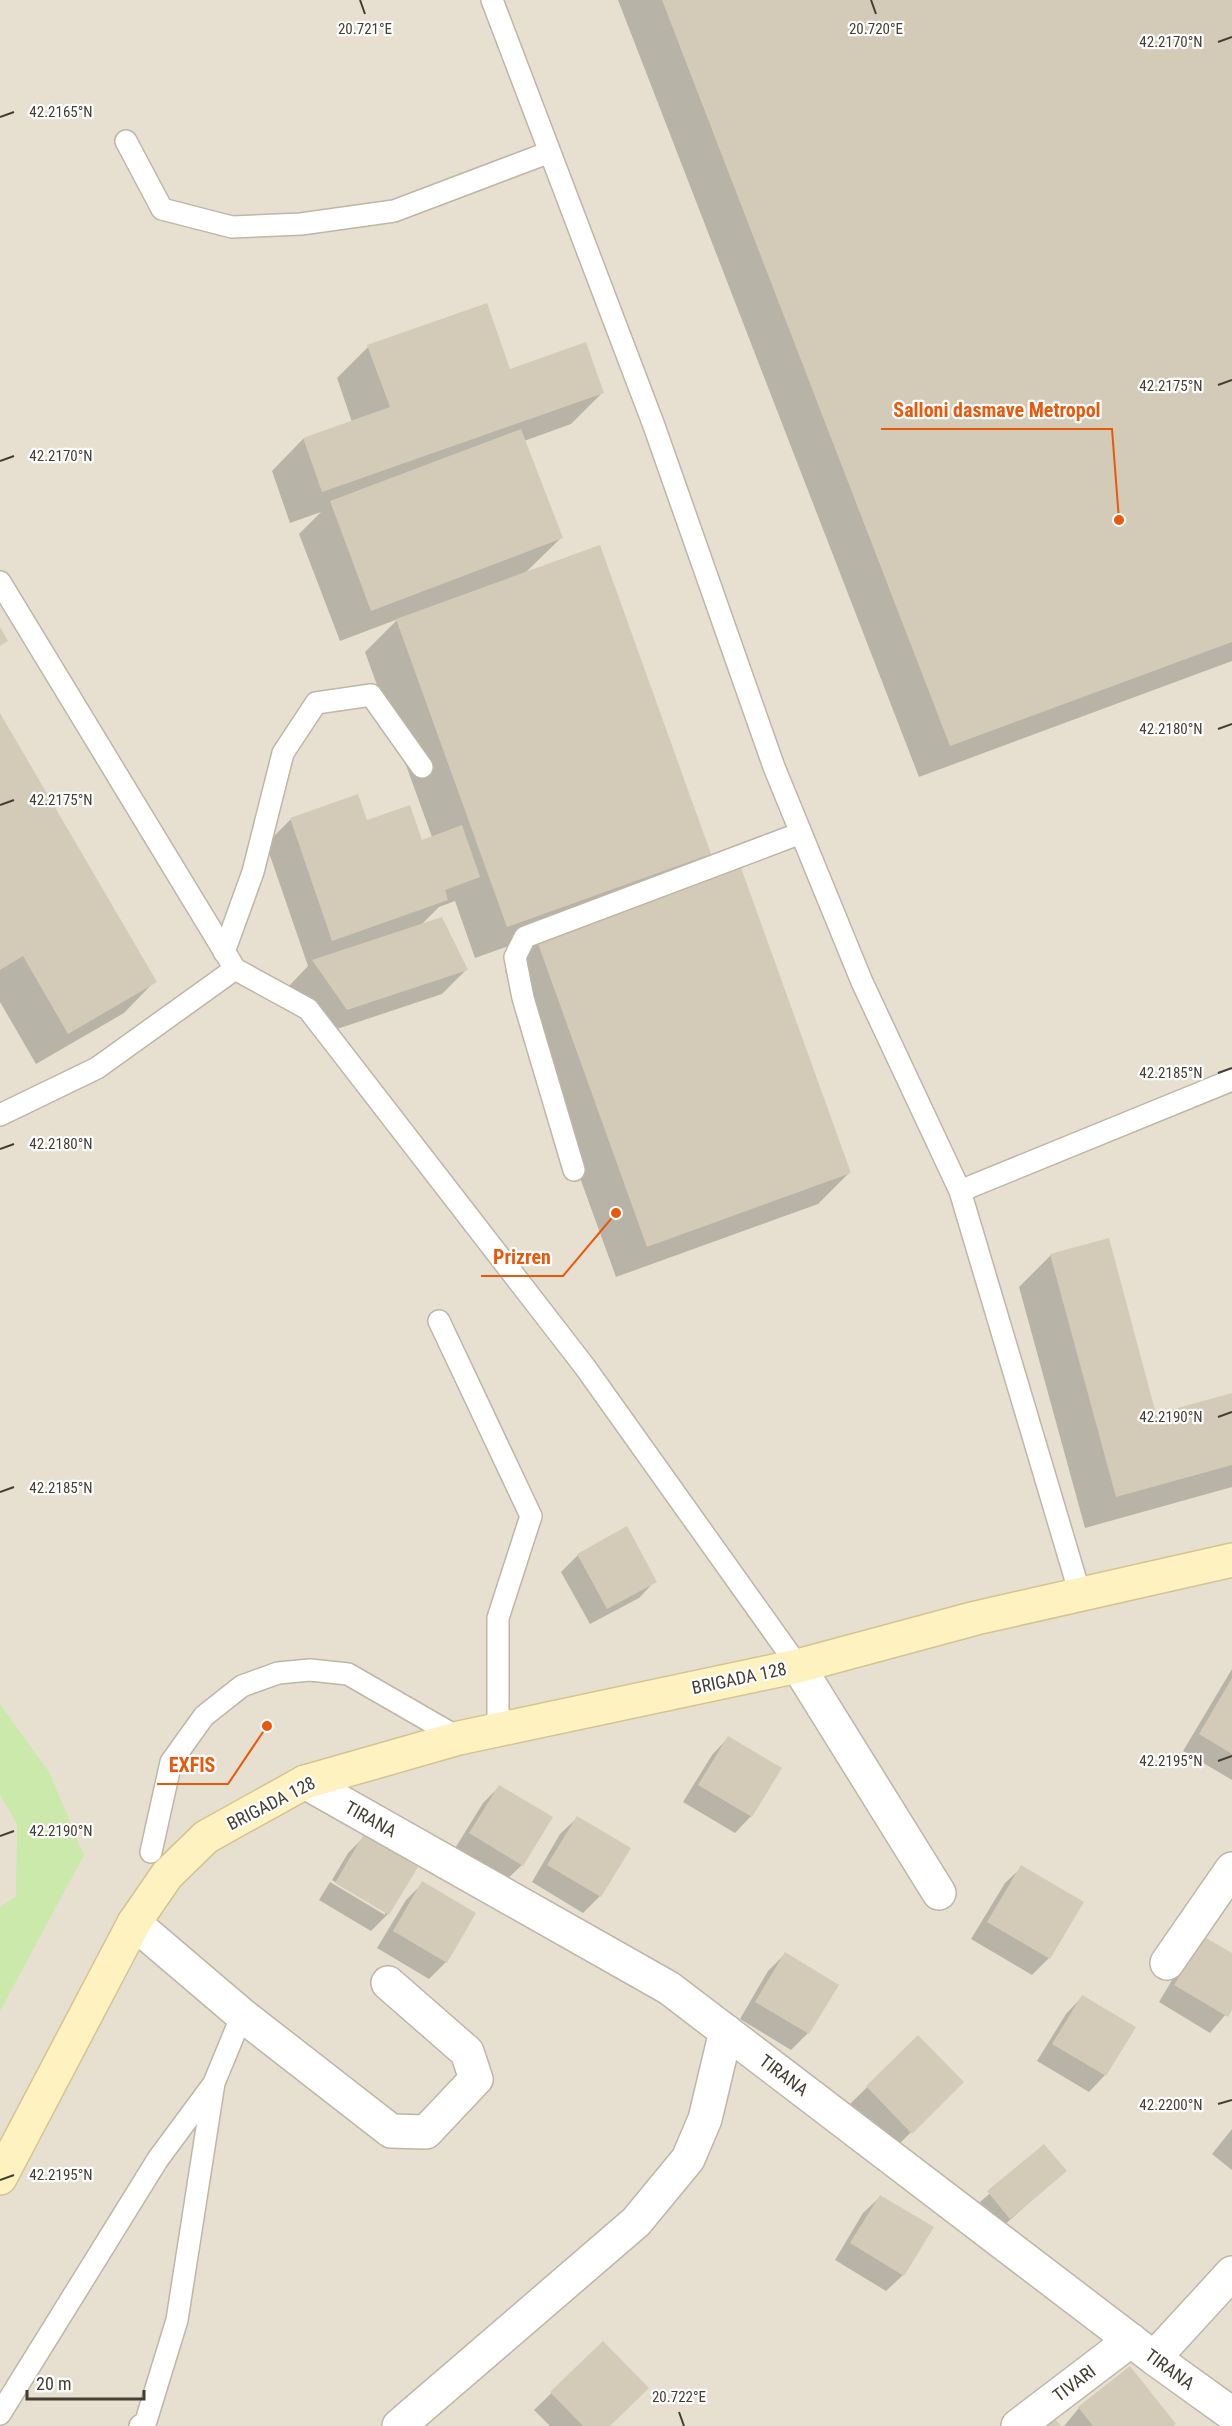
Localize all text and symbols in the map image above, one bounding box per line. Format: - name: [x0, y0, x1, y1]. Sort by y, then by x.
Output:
- text: 20.721°E: [338, 20, 392, 38]
- text: 20.720°E: [849, 20, 903, 38]
- text: 42.2170°N: [1139, 33, 1203, 51]
- text: 42.2165°N: [29, 103, 93, 121]
- text: 42.2175°N: [1139, 377, 1203, 395]
- callout: Salloni dasmave Metropol: [881, 391, 1112, 429]
- text: Salloni dasmave Metropol: [893, 398, 1101, 422]
- text: 42.2170°N: [29, 447, 93, 465]
- text: 42.2180°N: [1139, 720, 1203, 738]
- text: 42.2175°N: [29, 791, 93, 809]
- text: 42.2185°N: [1139, 1064, 1203, 1082]
- text: 42.2180°N: [29, 1135, 93, 1153]
- callout: Prizren: [481, 1238, 563, 1276]
- text: Prizren: [493, 1245, 551, 1269]
- text: 42.2190°N: [1139, 1408, 1203, 1426]
- text: 42.2185°N: [29, 1479, 93, 1497]
- street label: BRIGADA 128: [690, 1658, 788, 1698]
- callout: EXFIS: [157, 1746, 228, 1784]
- text: 42.2195°N: [1139, 1752, 1203, 1770]
- text: EXFIS: [169, 1753, 216, 1777]
- street label: BRIGADA 128: [223, 1772, 319, 1834]
- street label: TIRANA: [342, 1796, 401, 1842]
- text: 42.2190°N: [29, 1822, 93, 1840]
- street label: TIRANA: [756, 2050, 813, 2100]
- text: 42.2200°N: [1139, 2096, 1203, 2114]
- text: 42.2195°N: [29, 2166, 93, 2184]
- street label: TIRANA: [1141, 2344, 1199, 2394]
- street label: TIVARI: [1049, 2360, 1099, 2406]
- scale bar: [27, 2363, 144, 2401]
- text: 20 m: [36, 2373, 71, 2394]
- text: 20.722°E: [652, 2388, 706, 2406]

